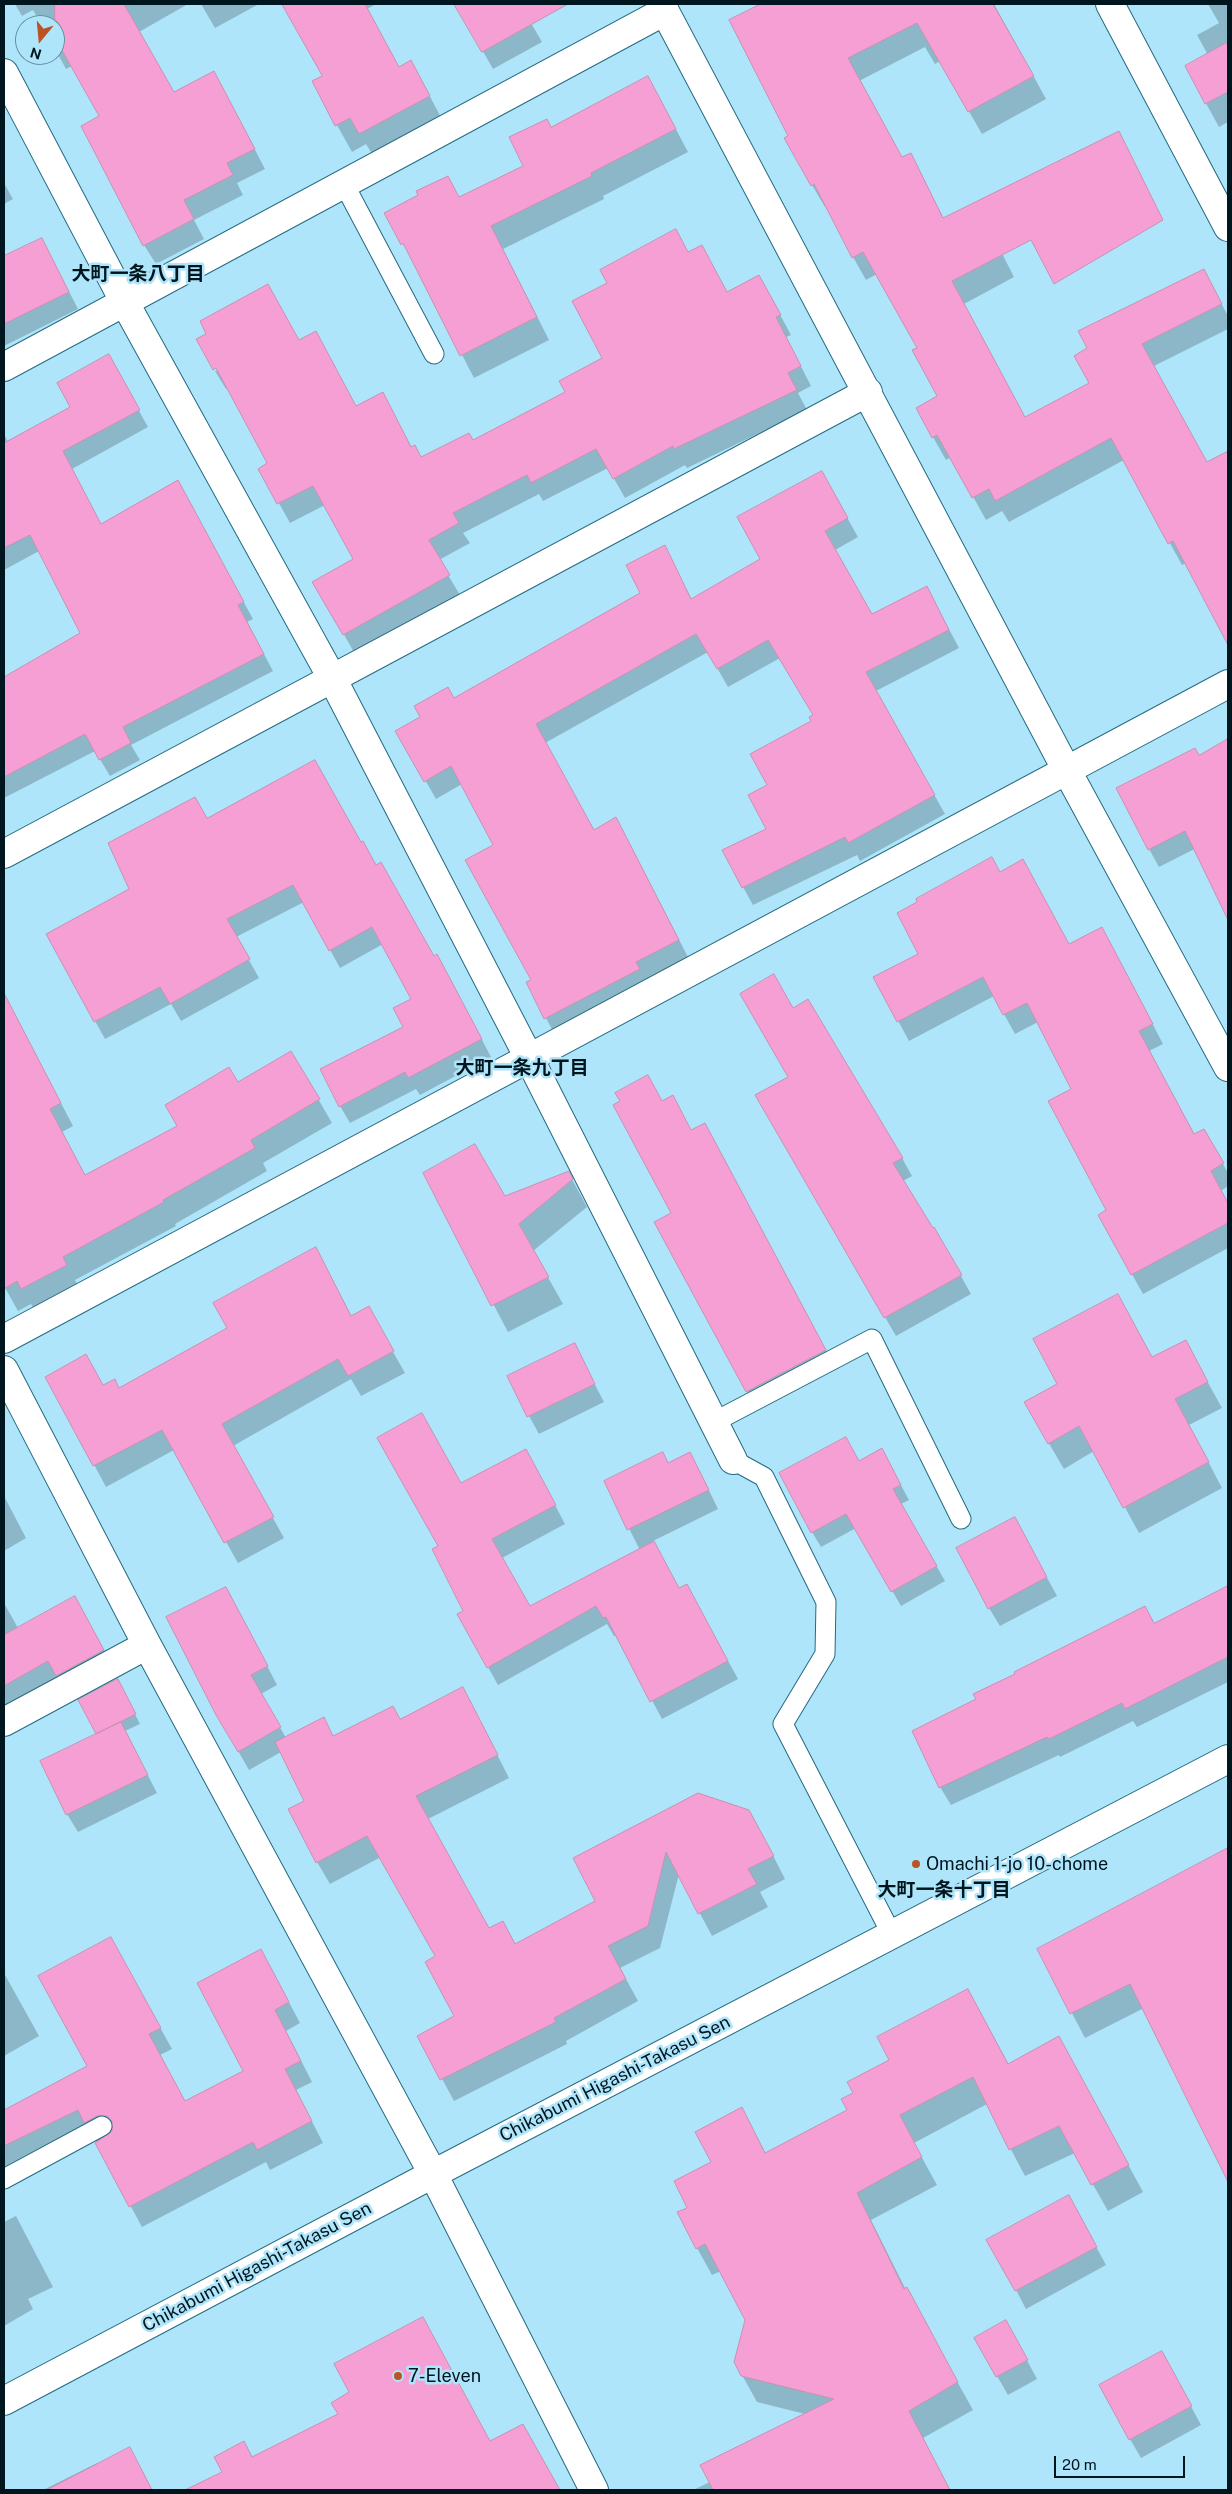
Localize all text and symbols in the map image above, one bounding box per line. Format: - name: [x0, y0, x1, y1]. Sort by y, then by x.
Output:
- north arrow: [15, 15, 65, 65]
- text: N: [28, 44, 43, 63]
- district label: 大町一条八丁目: [72, 263, 204, 285]
- district label: 大町一条九丁目: [456, 1057, 588, 1079]
- place label: Omachi 1-jo 10-chome: [926, 1853, 1108, 1875]
- marker: Omachi 1-jo 10-chome: [910, 1858, 922, 1870]
- district label: 大町一条十丁目: [878, 1879, 1010, 1901]
- street label: Chikabumi Higashi-Takasu Sen: [496, 2011, 734, 2147]
- street label: Chikabumi Higashi-Takasu Sen: [139, 2197, 375, 2337]
- place label: 7-Eleven: [408, 2365, 481, 2387]
- marker: 7-Eleven: [392, 2370, 404, 2382]
- scale bar: [1057, 2446, 1188, 2478]
- text: 20 m: [1062, 2456, 1097, 2473]

